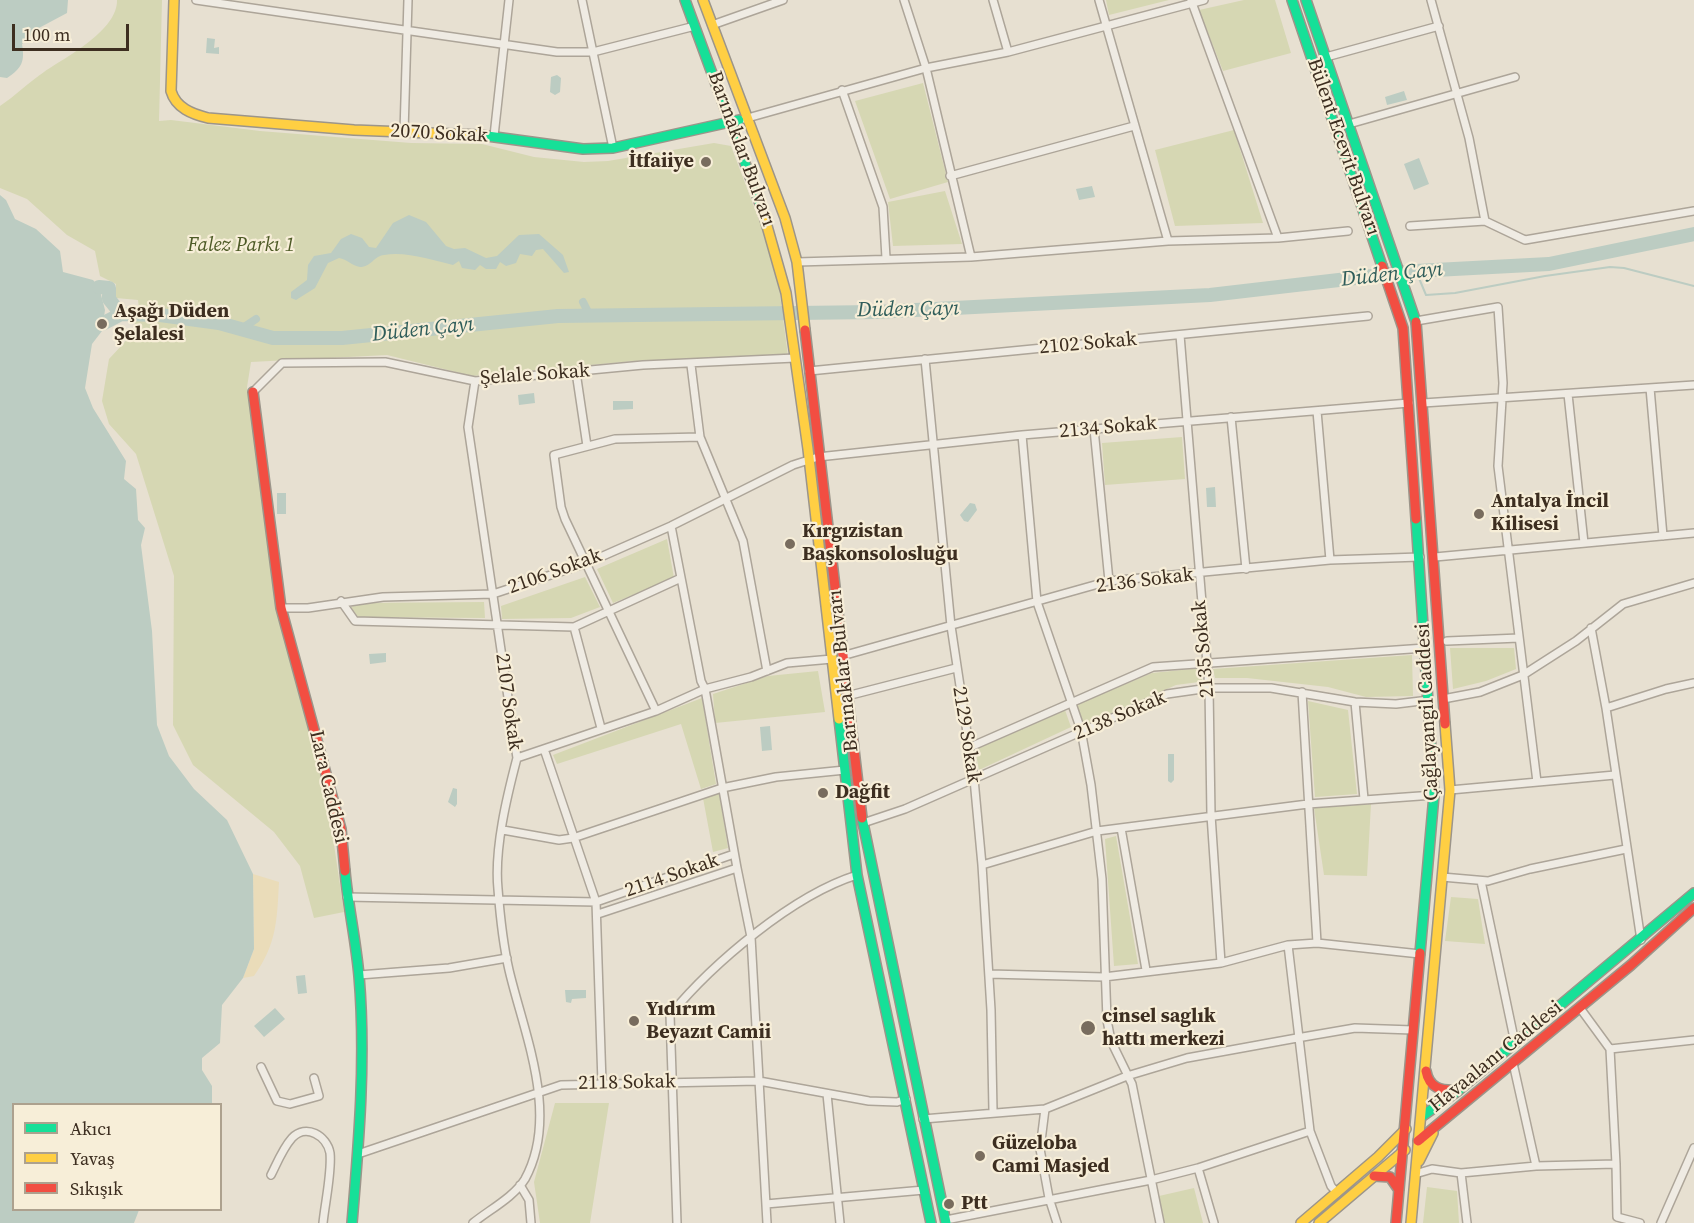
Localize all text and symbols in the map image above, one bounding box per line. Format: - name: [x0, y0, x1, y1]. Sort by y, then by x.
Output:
- scale bar: [15, 12, 132, 50]
- text: 100 m: [23, 22, 70, 47]
- street label: Bülent Ecevit Bulvarı: [1301, 55, 1385, 239]
- street label: Barınaklar Bulvarı: [702, 68, 780, 230]
- street label: 2070 Sokak: [390, 119, 488, 149]
- place label: İtfaiiye: [629, 150, 694, 174]
- marker: İtfaiiye: [699, 155, 713, 169]
- park label: Falez Parkı 1: [187, 234, 295, 258]
- water label: Düden Çayı: [1340, 257, 1444, 293]
- water label: Düden Çayı: [857, 297, 959, 323]
- place label: Aşağı Düden Şelalesi: [114, 300, 229, 347]
- water label: Düden Çayı: [371, 312, 475, 348]
- marker: Aşağı Düden Şelalesi: [95, 317, 109, 331]
- street label: 2102 Sokak: [1038, 328, 1138, 360]
- street label: Şelale Sokak: [479, 359, 591, 391]
- street label: 2134 Sokak: [1058, 412, 1158, 444]
- place label: Antalya İncil Kilisesi: [1491, 490, 1609, 537]
- marker: Antalya İncil Kilisesi: [1472, 507, 1486, 521]
- place label: Kırgızistan Başkonsolosluğu: [802, 520, 958, 567]
- marker: Kırgızistan Başkonsolosluğu: [783, 537, 797, 551]
- street label: 2106 Sokak: [505, 544, 605, 600]
- street label: 2136 Sokak: [1095, 563, 1195, 599]
- street label: Barınaklar Bulvarı: [824, 589, 864, 753]
- street label: 2135 Sokak: [1188, 599, 1220, 699]
- street label: Çağlayangil Caddesi: [1411, 623, 1445, 801]
- street label: 2107 Sokak: [489, 652, 527, 752]
- street label: 2129 Sokak: [947, 685, 985, 785]
- street label: 2138 Sokak: [1070, 686, 1170, 746]
- street label: Lara Caddesi: [303, 728, 353, 846]
- place label: Dağfit: [835, 781, 890, 805]
- marker: Dağfit: [816, 786, 830, 800]
- street label: 2114 Sokak: [622, 849, 722, 903]
- street label: Havaalanı Caddesi: [1425, 996, 1567, 1118]
- place label: Yıdırım Beyazıt Camii: [646, 998, 771, 1045]
- place label: cinsel saglık hattı merkezi: [1102, 1005, 1225, 1052]
- marker: Yıdırım Beyazıt Camii: [627, 1014, 641, 1028]
- marker: cinsel saglık hattı merkezi: [1079, 1019, 1097, 1037]
- street label: 2118 Sokak: [578, 1070, 676, 1096]
- legend: [12, 1103, 222, 1211]
- text: Akıcı: [70, 1116, 111, 1141]
- place label: Güzeloba Cami Masjed: [992, 1132, 1109, 1179]
- text: Yavaş: [70, 1146, 115, 1171]
- marker: Güzeloba Cami Masjed: [973, 1149, 987, 1163]
- text: Sıkışık: [70, 1176, 123, 1201]
- place label: Ptt: [961, 1192, 988, 1216]
- marker: Ptt: [942, 1197, 956, 1211]

